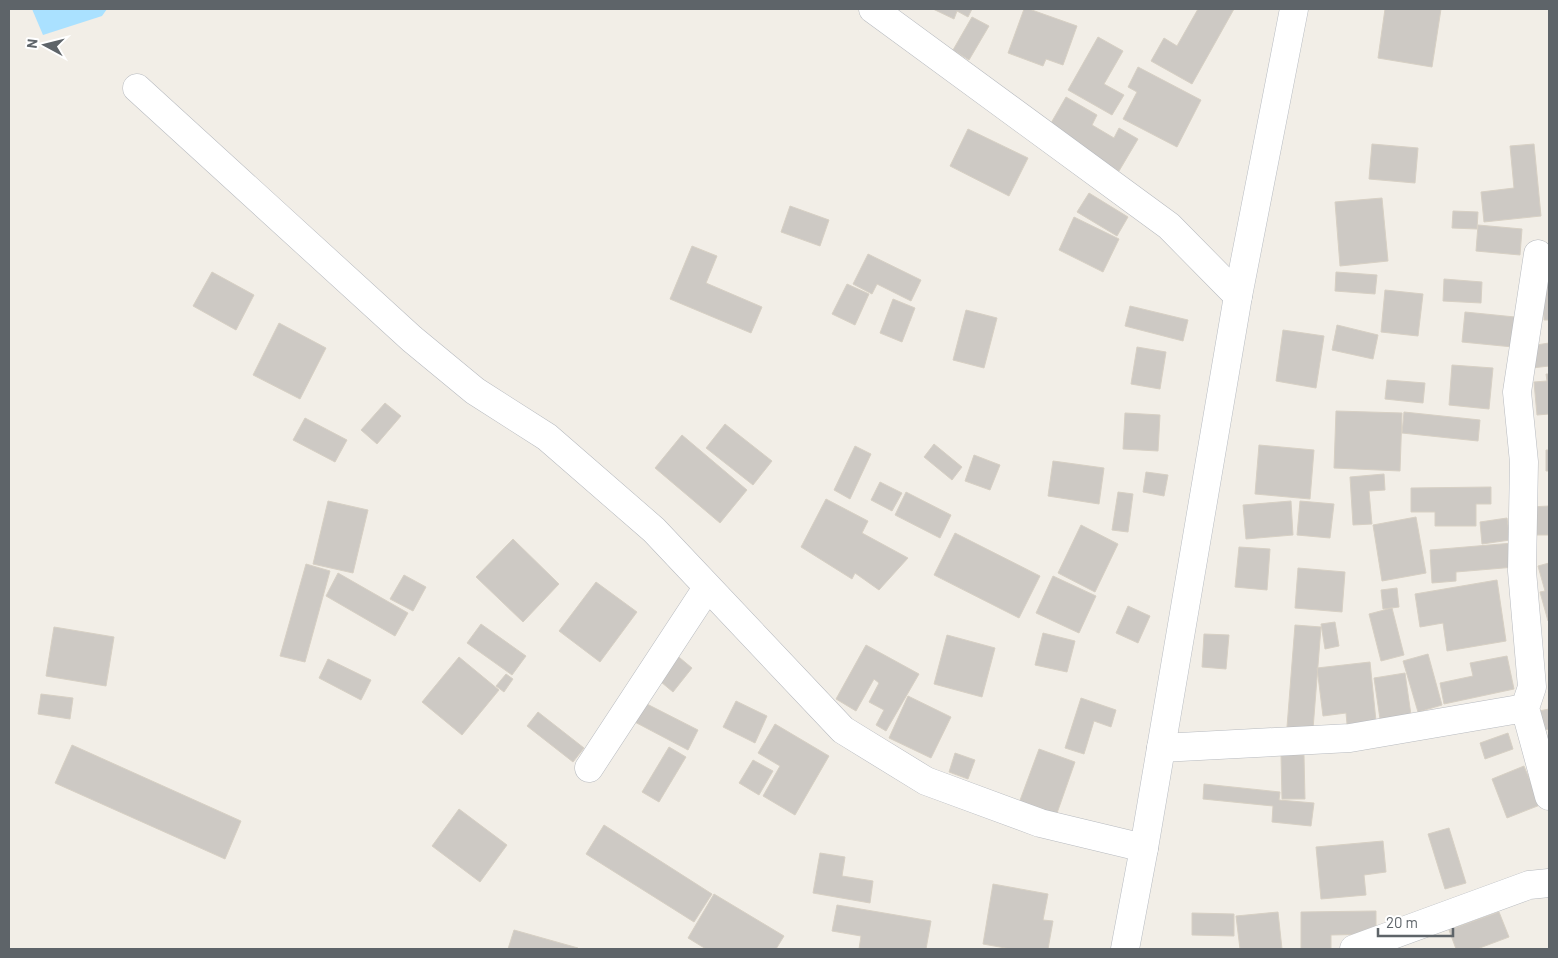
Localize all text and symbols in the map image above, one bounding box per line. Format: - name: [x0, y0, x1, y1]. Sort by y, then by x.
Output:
- north arrow: [20, 20, 70, 70]
- text: N: [23, 38, 41, 49]
- scale bar: [1378, 906, 1453, 938]
- text: 20 m: [1386, 913, 1418, 931]

